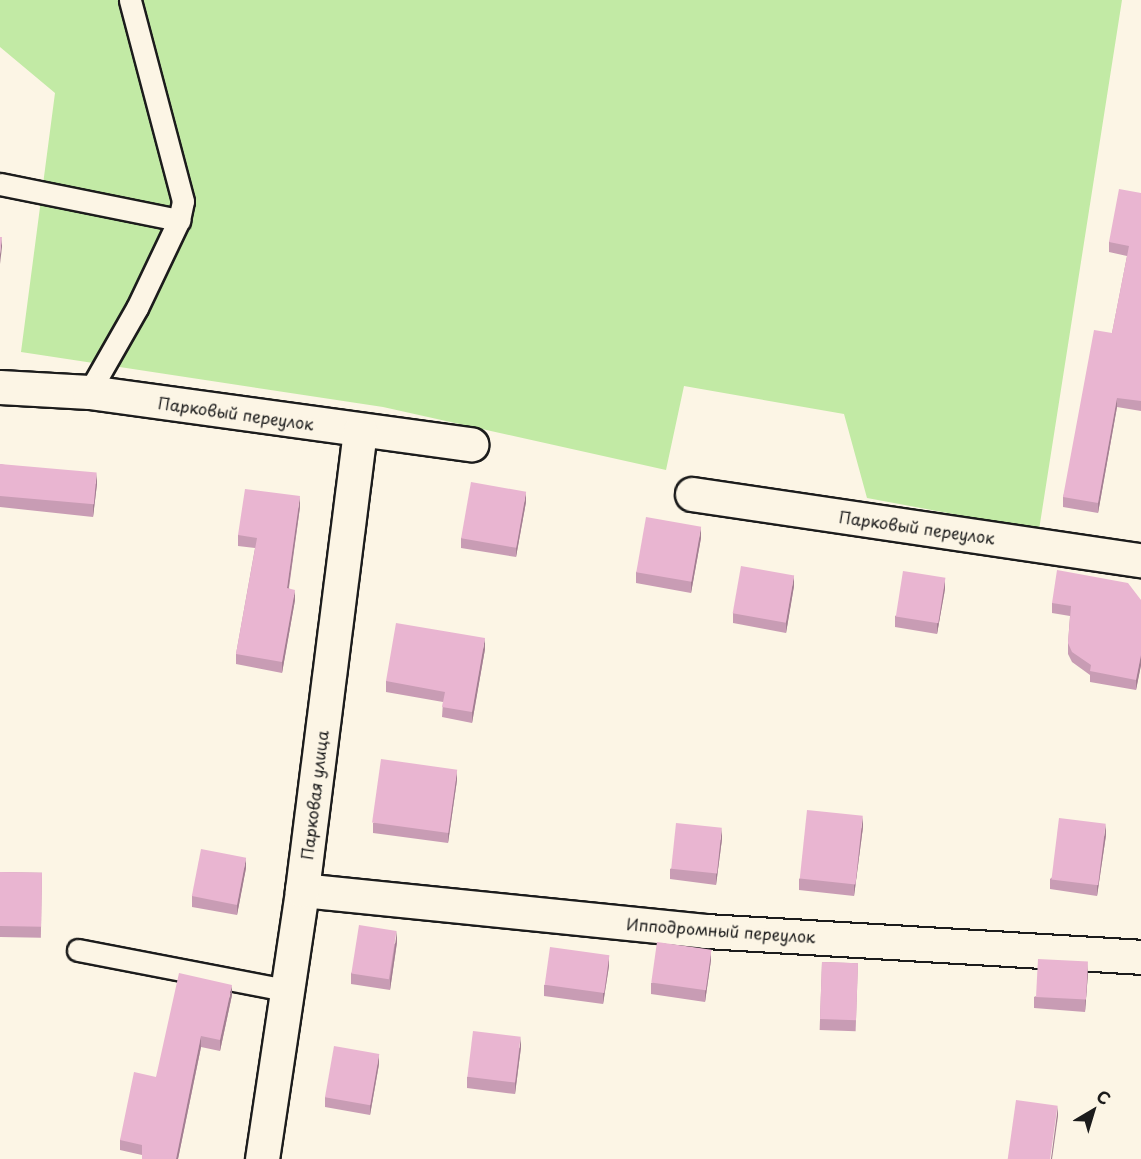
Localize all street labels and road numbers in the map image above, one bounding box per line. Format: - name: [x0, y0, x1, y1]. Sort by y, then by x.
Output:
- street label: Парковый переулок: [157, 393, 315, 433]
- street label: Парковый переулок: [838, 507, 996, 547]
- street label: Парковая улица: [297, 729, 331, 861]
- street label: Ипподромный переулок: [626, 914, 816, 946]

